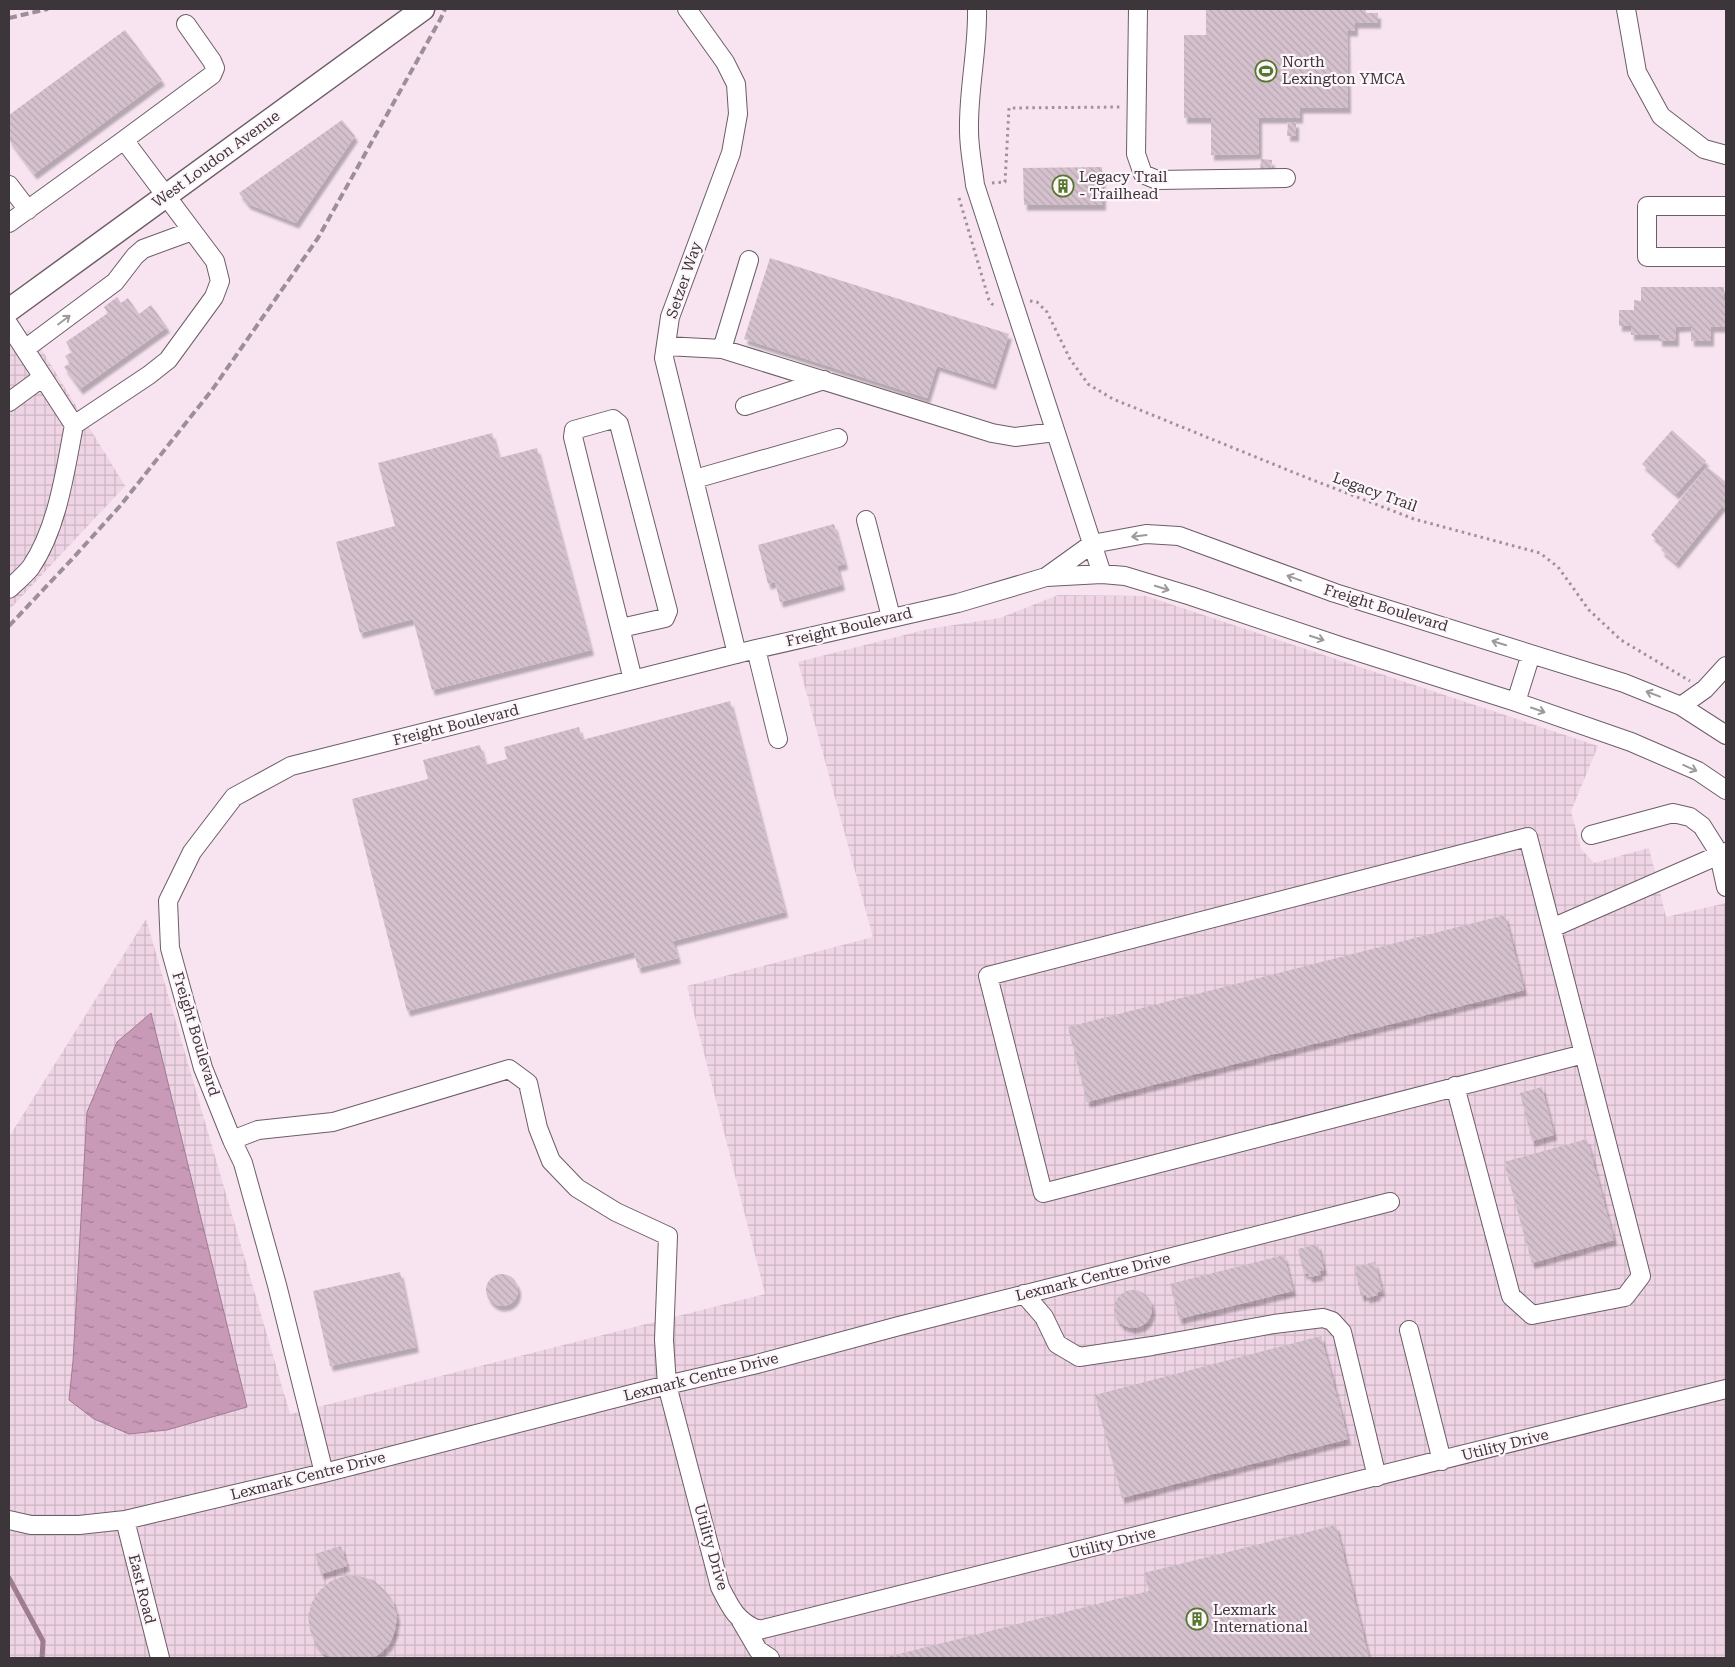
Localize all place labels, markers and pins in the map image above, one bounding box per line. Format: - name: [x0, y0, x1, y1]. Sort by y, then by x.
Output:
- place label: North Lexington YMCA: [1282, 53, 1406, 88]
- sports icon: North Lexington YMCA: [1254, 59, 1278, 83]
- place label: Legacy Trail - Trailhead: [1079, 168, 1168, 203]
- building icon: Legacy Trail - Trailhead: [1051, 174, 1075, 198]
- place label: Lexmark International: [1213, 1601, 1308, 1636]
- building icon: Lexmark International: [1185, 1607, 1209, 1631]

